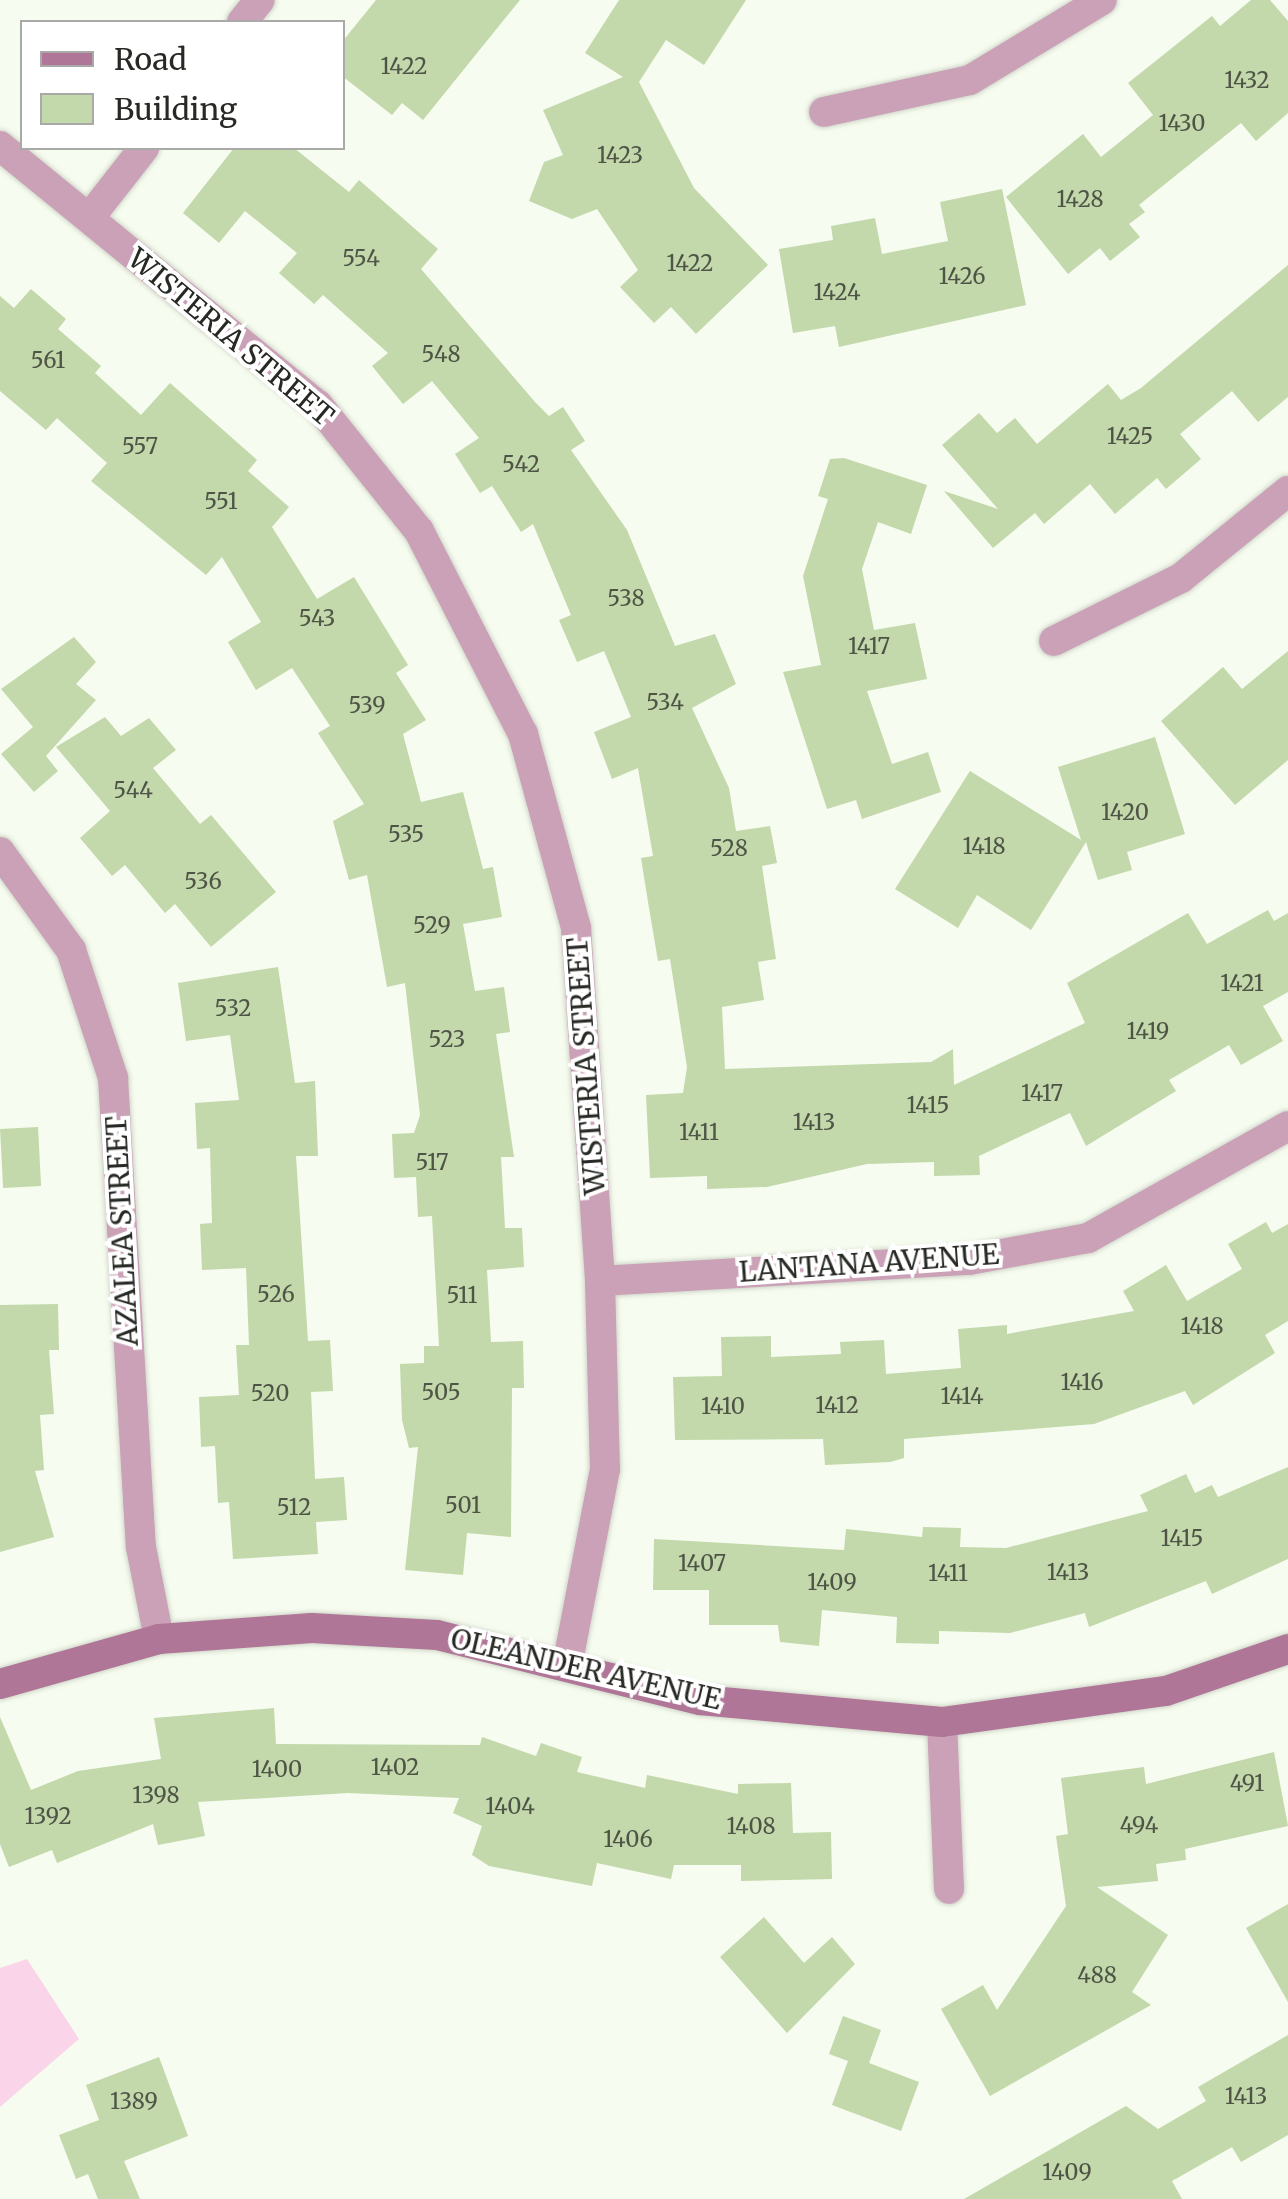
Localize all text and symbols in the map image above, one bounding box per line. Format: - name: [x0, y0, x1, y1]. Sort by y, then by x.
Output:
- legend: [20, 20, 345, 150]
- text: Road: [114, 40, 187, 78]
- house number: 1422: [381, 54, 427, 80]
- house number: 1432: [1224, 68, 1270, 94]
- text: Building: [114, 90, 237, 128]
- house number: 1430: [1159, 111, 1205, 137]
- house number: 1423: [597, 143, 643, 169]
- house number: 1428: [1056, 187, 1104, 213]
- street label: WISTERIA STREET: [121, 241, 341, 433]
- house number: 554: [342, 246, 380, 272]
- house number: 1422: [667, 251, 713, 277]
- house number: 1426: [938, 264, 986, 290]
- house number: 1424: [813, 280, 861, 306]
- house number: 548: [421, 342, 461, 368]
- house number: 561: [31, 348, 65, 374]
- house number: 1425: [1107, 424, 1153, 450]
- house number: 557: [122, 434, 158, 460]
- house number: 542: [502, 452, 540, 478]
- house number: 551: [204, 489, 238, 515]
- house number: 538: [607, 586, 645, 612]
- house number: 543: [299, 606, 335, 632]
- house number: 1417: [848, 634, 890, 660]
- house number: 534: [646, 690, 684, 716]
- house number: 539: [348, 693, 386, 719]
- house number: 544: [113, 778, 153, 804]
- house number: 1420: [1101, 800, 1149, 826]
- house number: 535: [388, 822, 424, 848]
- house number: 1418: [962, 834, 1006, 860]
- house number: 528: [710, 836, 748, 862]
- house number: 536: [184, 869, 222, 895]
- house number: 529: [413, 913, 451, 939]
- street label: WISTERIA STREET: [560, 936, 612, 1196]
- house number: 1421: [1220, 971, 1264, 997]
- house number: 532: [215, 996, 251, 1022]
- house number: 1419: [1127, 1019, 1169, 1045]
- house number: 523: [429, 1027, 465, 1053]
- house number: 1417: [1021, 1081, 1063, 1107]
- house number: 1415: [907, 1093, 949, 1119]
- house number: 1413: [793, 1110, 835, 1136]
- street label: AZALEA STREET: [99, 1115, 145, 1347]
- house number: 1411: [679, 1120, 719, 1146]
- house number: 517: [416, 1150, 448, 1176]
- street label: LANTANA AVENUE: [738, 1237, 1000, 1289]
- house number: 526: [257, 1282, 295, 1308]
- house number: 511: [447, 1283, 477, 1309]
- house number: 1418: [1180, 1314, 1224, 1340]
- house number: 1416: [1060, 1370, 1104, 1396]
- house number: 505: [421, 1380, 461, 1406]
- house number: 520: [251, 1381, 289, 1407]
- house number: 1414: [941, 1384, 983, 1410]
- house number: 1412: [815, 1393, 859, 1419]
- house number: 1410: [701, 1394, 745, 1420]
- house number: 501: [445, 1493, 481, 1519]
- house number: 512: [277, 1495, 311, 1521]
- house number: 1415: [1161, 1526, 1203, 1552]
- house number: 1407: [678, 1551, 726, 1577]
- house number: 1413: [1047, 1560, 1089, 1586]
- house number: 1411: [928, 1561, 968, 1587]
- house number: 1409: [807, 1570, 857, 1596]
- street label: OLEANDER AVENUE: [448, 1622, 724, 1716]
- house number: 1402: [371, 1755, 419, 1781]
- house number: 1400: [252, 1757, 302, 1783]
- house number: 491: [1230, 1771, 1264, 1797]
- house number: 1398: [132, 1783, 180, 1809]
- house number: 1404: [485, 1794, 535, 1820]
- house number: 1392: [25, 1804, 71, 1830]
- house number: 494: [1120, 1813, 1158, 1839]
- house number: 1408: [726, 1814, 776, 1840]
- house number: 1406: [603, 1827, 653, 1853]
- house number: 488: [1077, 1963, 1117, 1989]
- house number: 1413: [1225, 2084, 1267, 2110]
- house number: 1389: [110, 2089, 158, 2115]
- house number: 1409: [1042, 2160, 1092, 2186]

